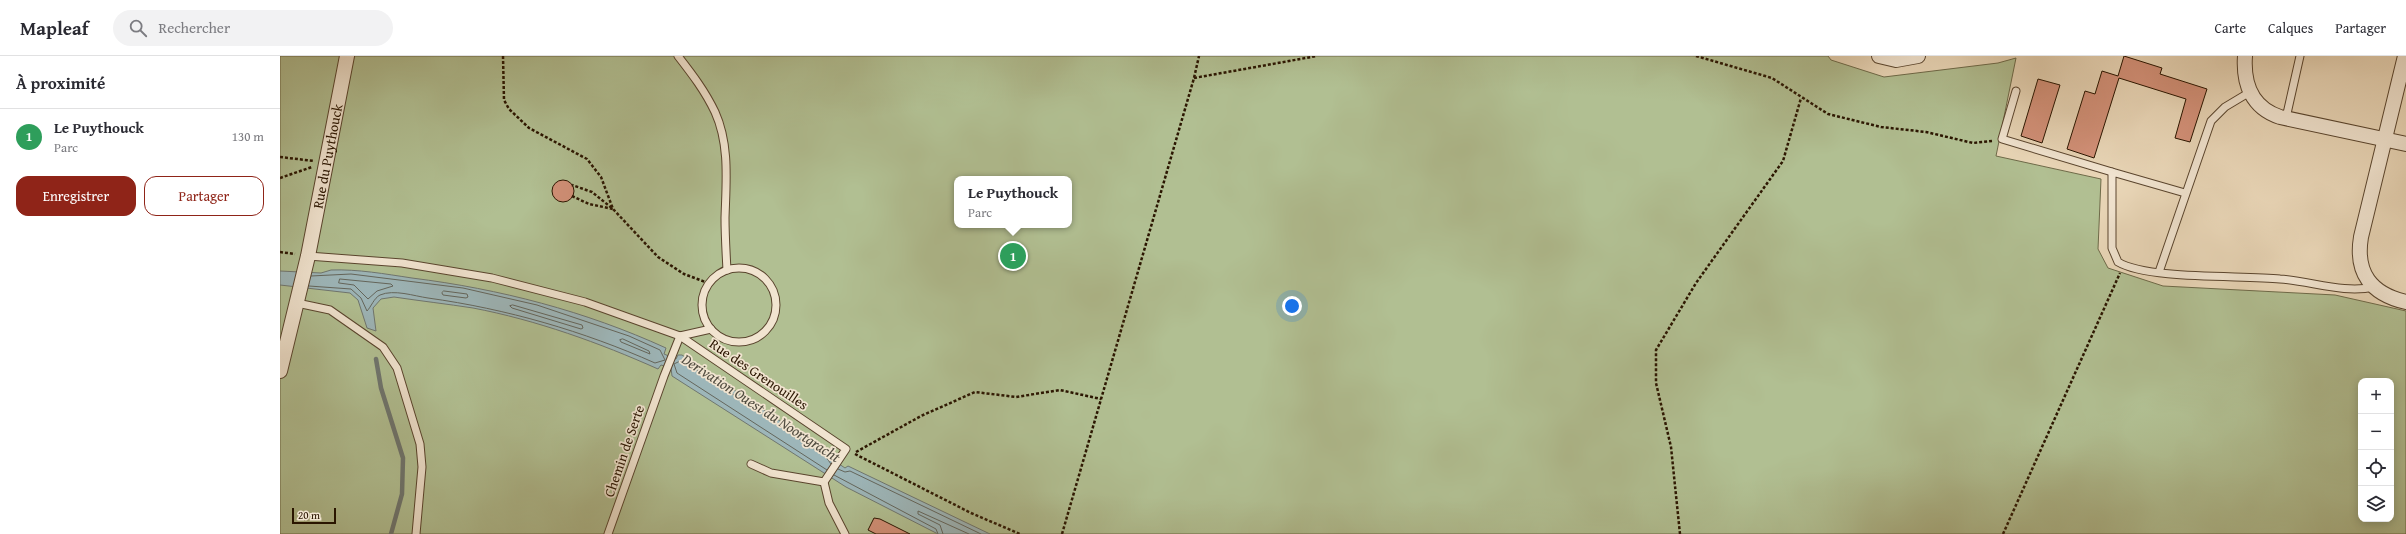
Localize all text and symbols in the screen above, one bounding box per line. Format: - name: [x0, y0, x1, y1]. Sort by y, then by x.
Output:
- search box: [113, 10, 393, 46]
- text: Mapleaf: [20, 14, 89, 42]
- icon: search: [127, 17, 149, 39]
- text: Rechercher: [159, 17, 230, 38]
- text: Carte: [2214, 18, 2246, 38]
- text: Calques: [2268, 18, 2313, 38]
- text: Partager: [2335, 18, 2386, 38]
- text: À proximité: [16, 70, 105, 95]
- street label: Rue du Puythouck: [307, 101, 348, 210]
- text: Le Puythouck: [54, 117, 144, 138]
- text: 1: [26, 127, 32, 146]
- text: 130 m: [232, 127, 264, 146]
- text: Parc: [54, 138, 78, 157]
- button: Enregistrer: [16, 176, 136, 216]
- button: Partager: [144, 176, 264, 216]
- popup: [954, 176, 1072, 228]
- text: Le Puythouck: [968, 182, 1058, 203]
- text: Parc: [968, 203, 992, 222]
- pin: 1: [1000, 241, 1026, 271]
- your location: [1282, 296, 1302, 316]
- street label: Rue des Grenouilles: [706, 334, 812, 414]
- water label: Derivation Ouest du Noortgracht: [677, 348, 845, 467]
- map controls: [2358, 378, 2394, 522]
- button: +: [2358, 378, 2394, 414]
- street label: Chemin de Serte: [599, 402, 649, 500]
- button: −: [2358, 414, 2394, 450]
- button: locate: [2358, 450, 2394, 486]
- button: layers: [2358, 486, 2394, 522]
- scale bar: [292, 506, 336, 525]
- text: 20 m: [298, 507, 320, 523]

